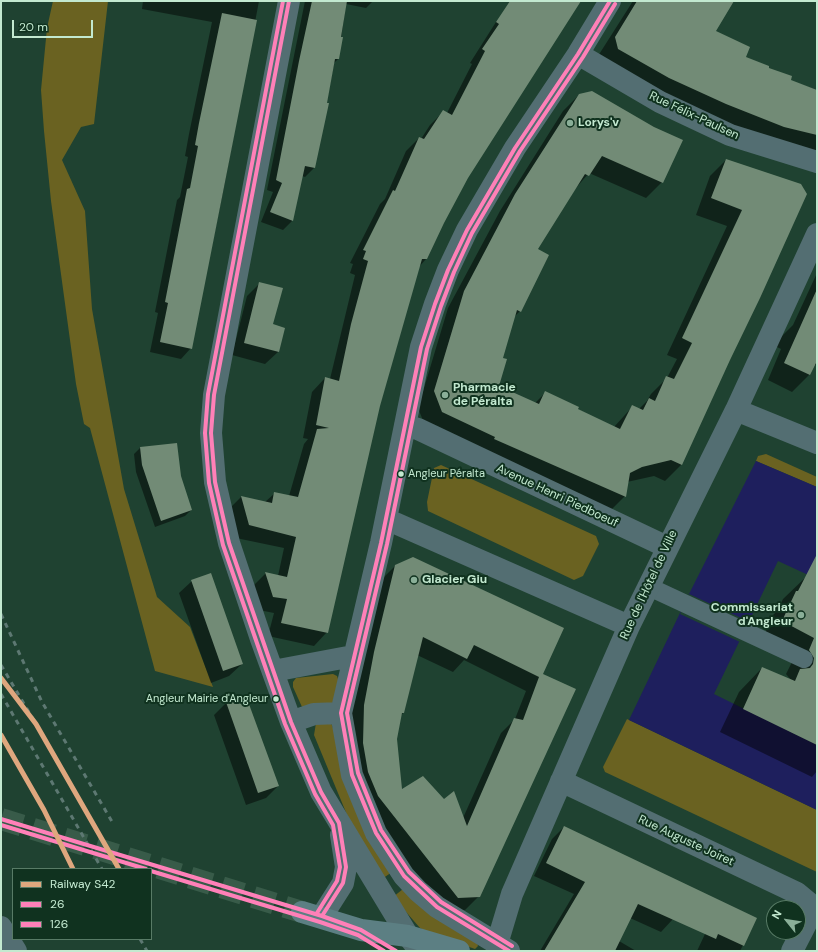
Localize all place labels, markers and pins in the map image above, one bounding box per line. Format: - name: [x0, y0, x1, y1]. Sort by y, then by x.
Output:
- place label: Lorys'v: [578, 116, 619, 130]
- marker: Lorys'v: [565, 118, 575, 128]
- place label: Pharmacie de Péralta: [453, 381, 516, 409]
- marker: Pharmacie de Péralta: [440, 390, 450, 400]
- place label: Angleur Péralta: [408, 467, 485, 481]
- marker: Angleur Péralta: [396, 469, 406, 479]
- place label: Glacier Giu: [422, 573, 487, 587]
- marker: Glacier Giu: [409, 575, 419, 585]
- place label: Commissariat d'Angleur: [711, 601, 793, 629]
- marker: Commissariat d'Angleur: [796, 610, 806, 620]
- place label: Angleur Mairie d'Angleur: [146, 692, 268, 706]
- marker: Angleur Mairie d'Angleur: [271, 694, 281, 704]

